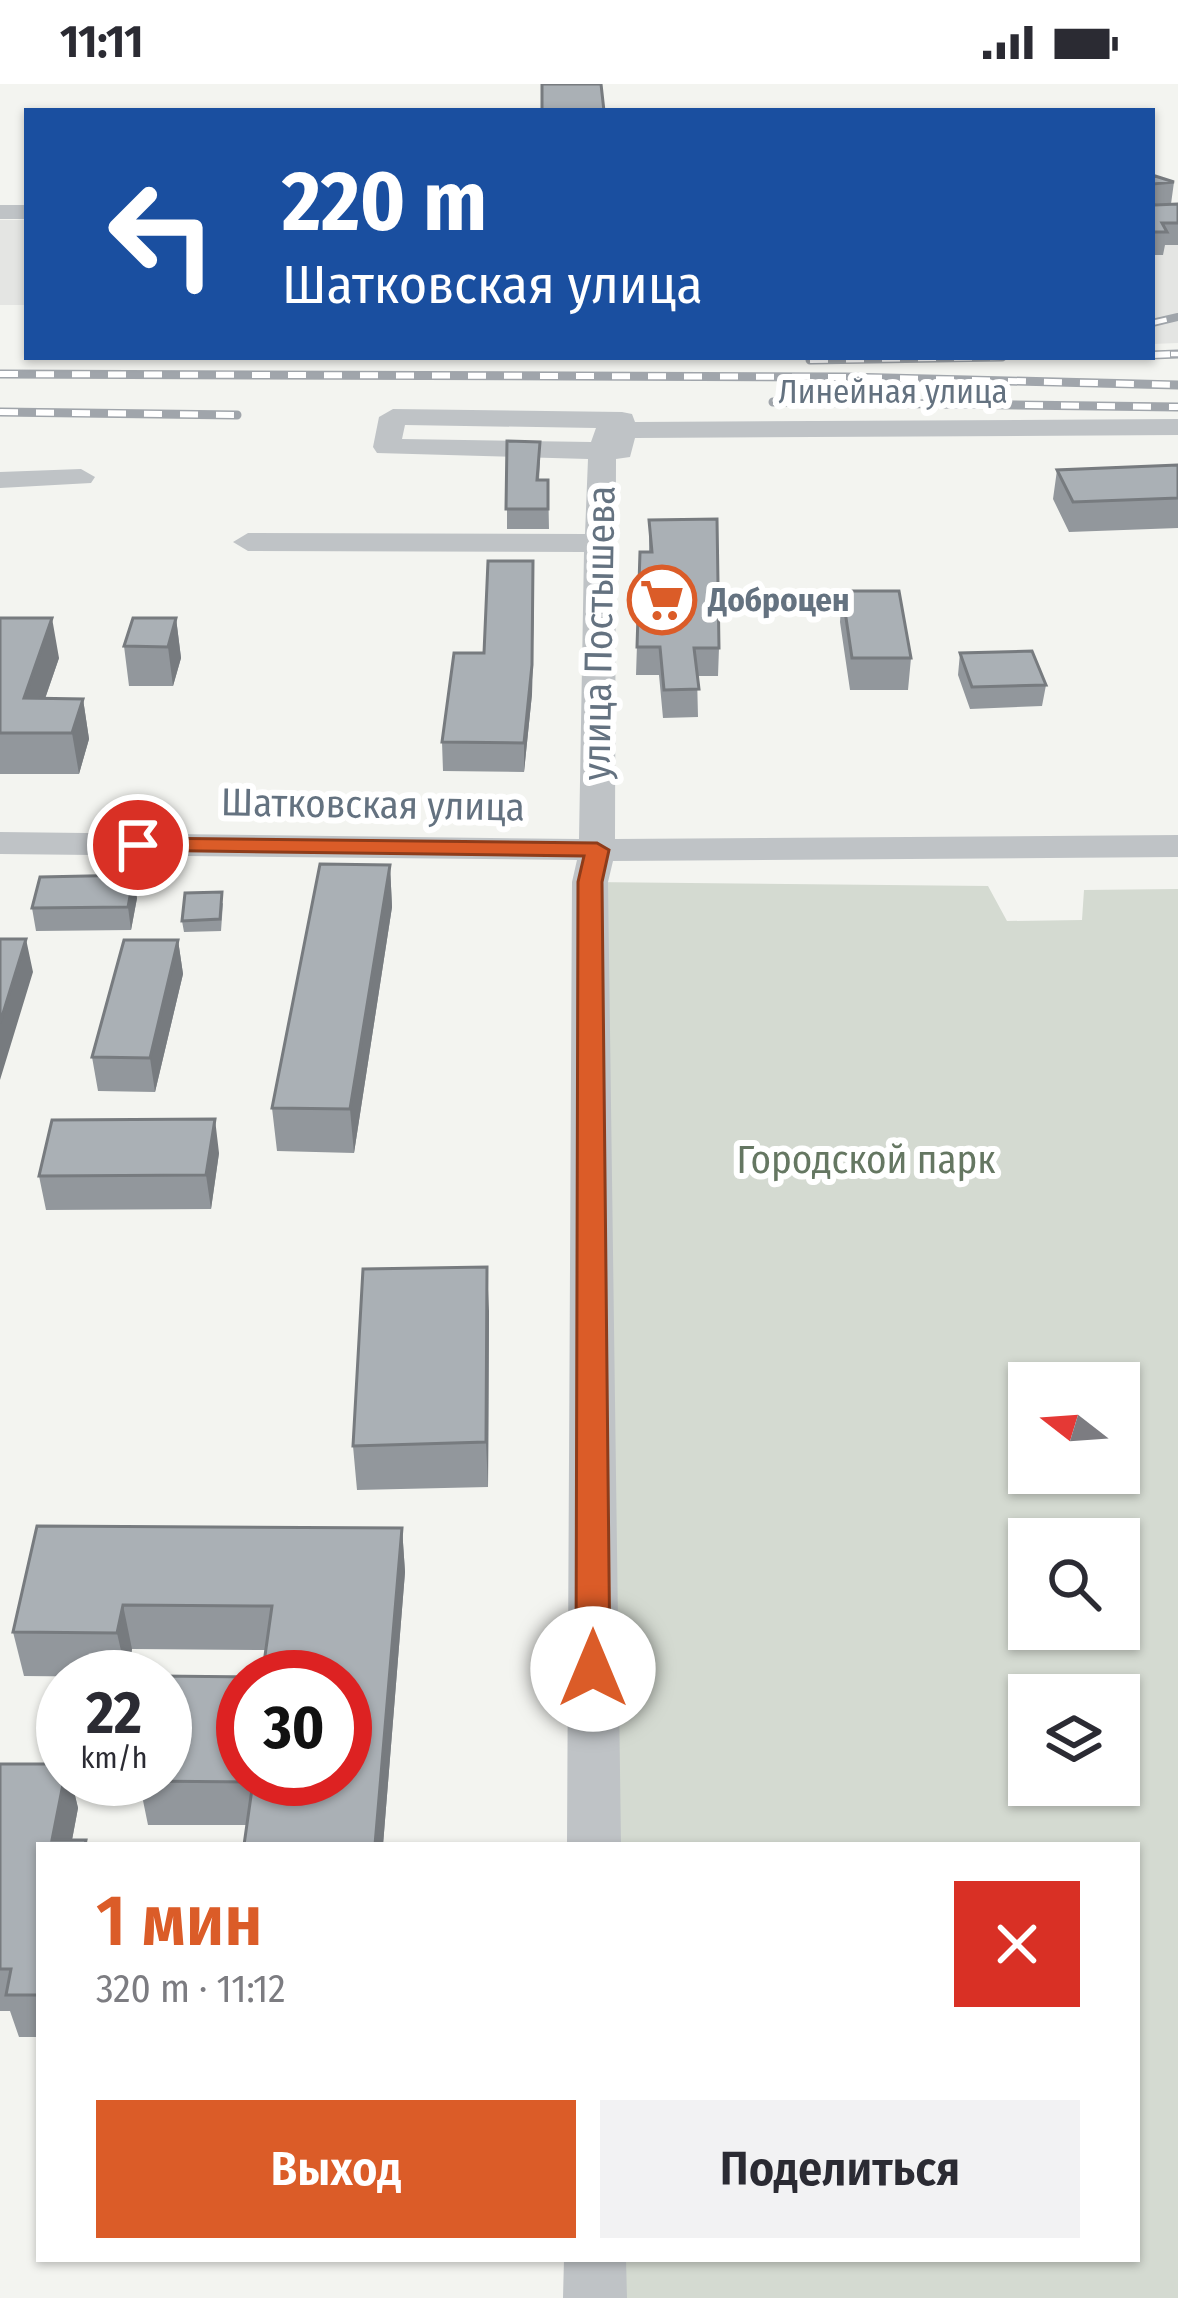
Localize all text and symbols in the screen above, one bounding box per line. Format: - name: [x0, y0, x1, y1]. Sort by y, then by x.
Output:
- text: 11:11: [60, 15, 143, 69]
- text: 220 m: [282, 151, 487, 252]
- icon: left: [84, 156, 240, 312]
- text: Шатковская улица: [282, 253, 703, 317]
- street label: Линейная улица: [778, 372, 1008, 412]
- street label: улица Постышева: [573, 485, 625, 781]
- supermarket icon: Доброцен: [627, 565, 697, 635]
- place label: Доброцен: [707, 580, 849, 620]
- street label: Шатковская улица: [221, 779, 525, 831]
- pin: [87, 794, 189, 896]
- icon: arrive: [105, 812, 171, 878]
- park label: Городской парк: [736, 1137, 996, 1183]
- north arrow: [1008, 1362, 1140, 1494]
- map controls: [1008, 1362, 1140, 1806]
- button: search: [1008, 1518, 1140, 1650]
- position arrow: [530, 1606, 656, 1732]
- speed limit sign: 30: [216, 1650, 372, 1806]
- button: layers: [1008, 1674, 1140, 1806]
- text: 22: [86, 1677, 142, 1749]
- text: km/h: [81, 1740, 147, 1776]
- text: 1 мин: [96, 1878, 263, 1964]
- button: close: [954, 1881, 1080, 2007]
- text: 320 m · 11:12: [96, 1966, 286, 2012]
- button: Выход: [96, 2100, 576, 2238]
- button: Поделиться: [600, 2100, 1080, 2238]

